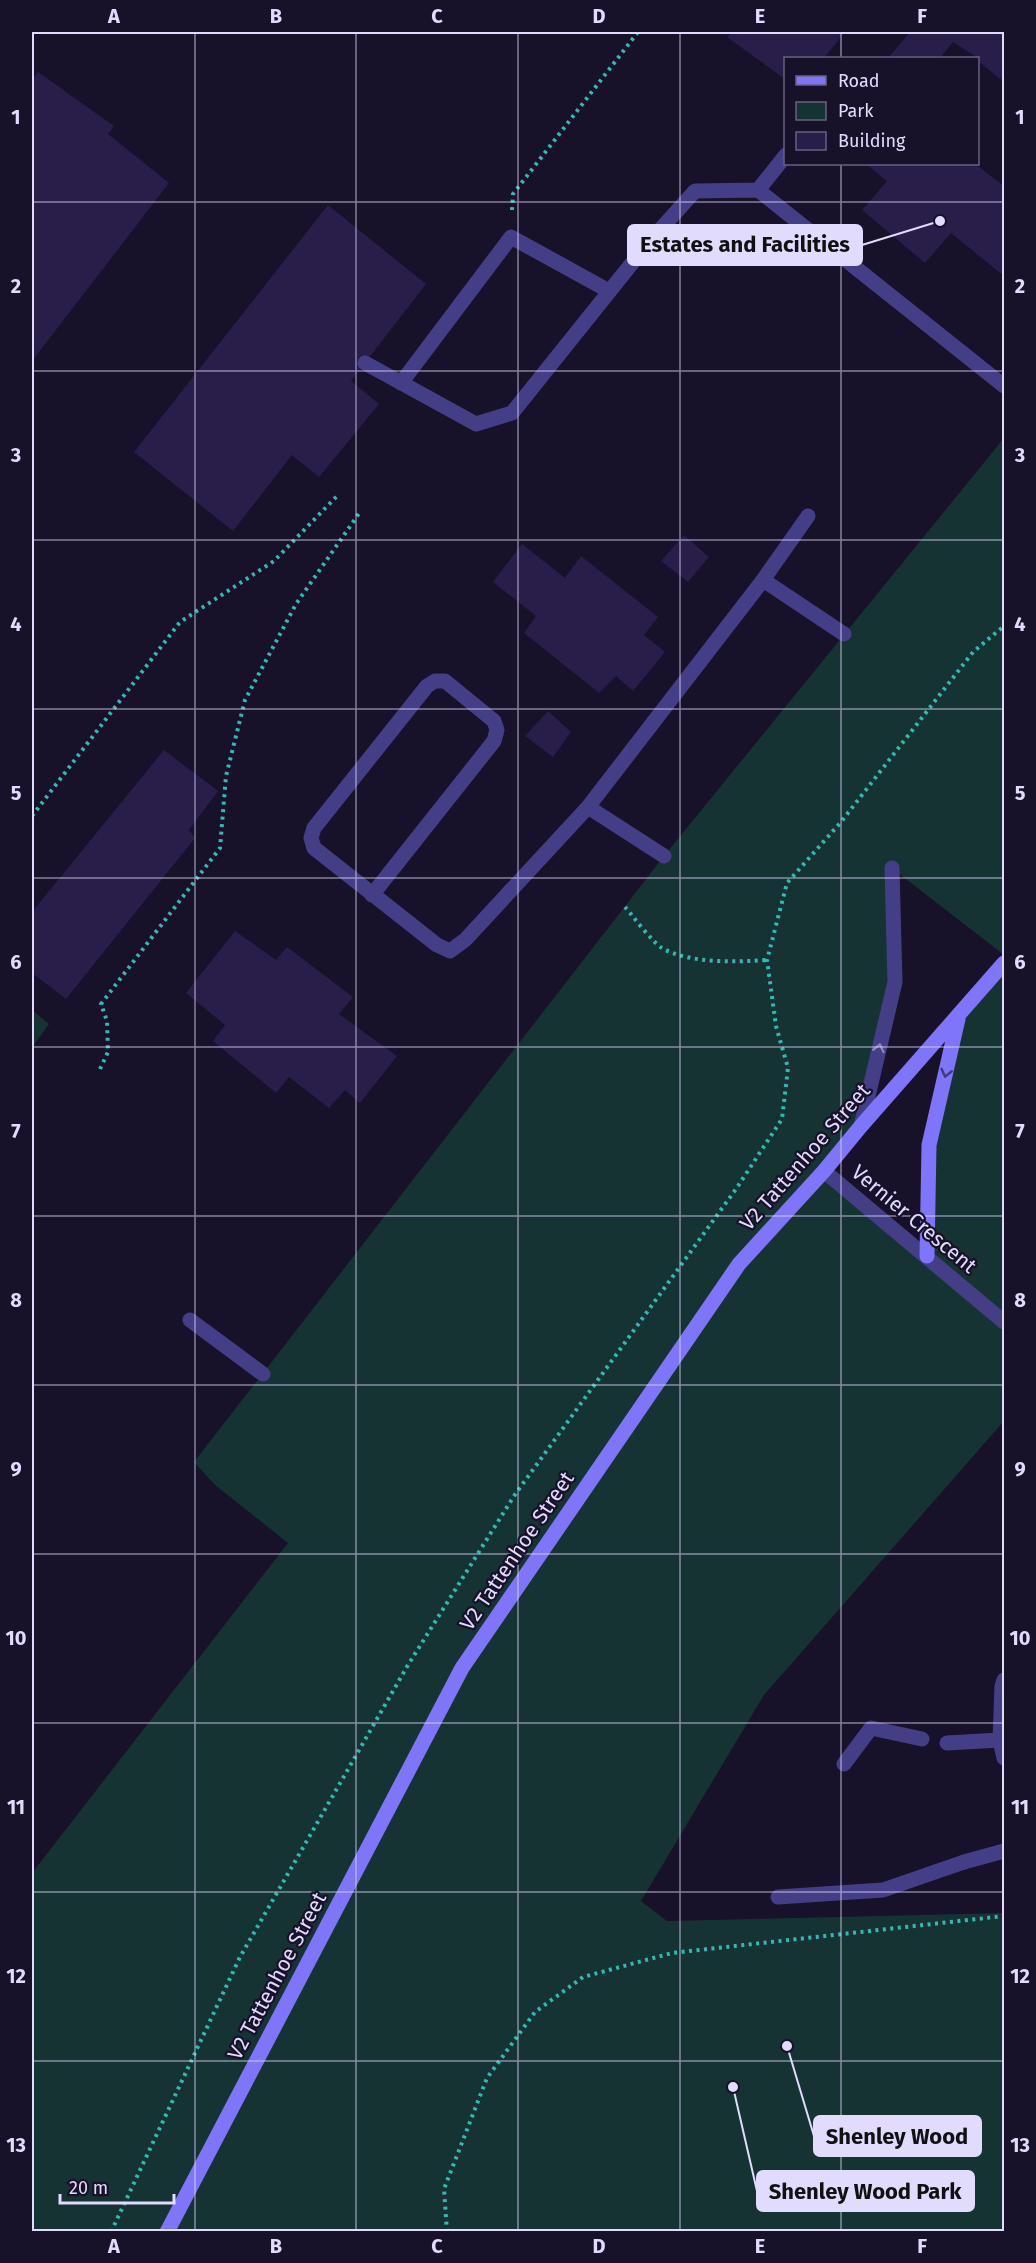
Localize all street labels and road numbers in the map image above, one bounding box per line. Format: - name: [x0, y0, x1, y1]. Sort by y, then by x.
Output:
- street label: V2 Tattenhoe Street: [734, 1078, 876, 1236]
- street label: Vernier Crescent: [846, 1159, 982, 1279]
- street label: V2 Tattenhoe Street: [454, 1466, 580, 1635]
- street label: V2 Tattenhoe Street: [222, 1887, 332, 2064]

